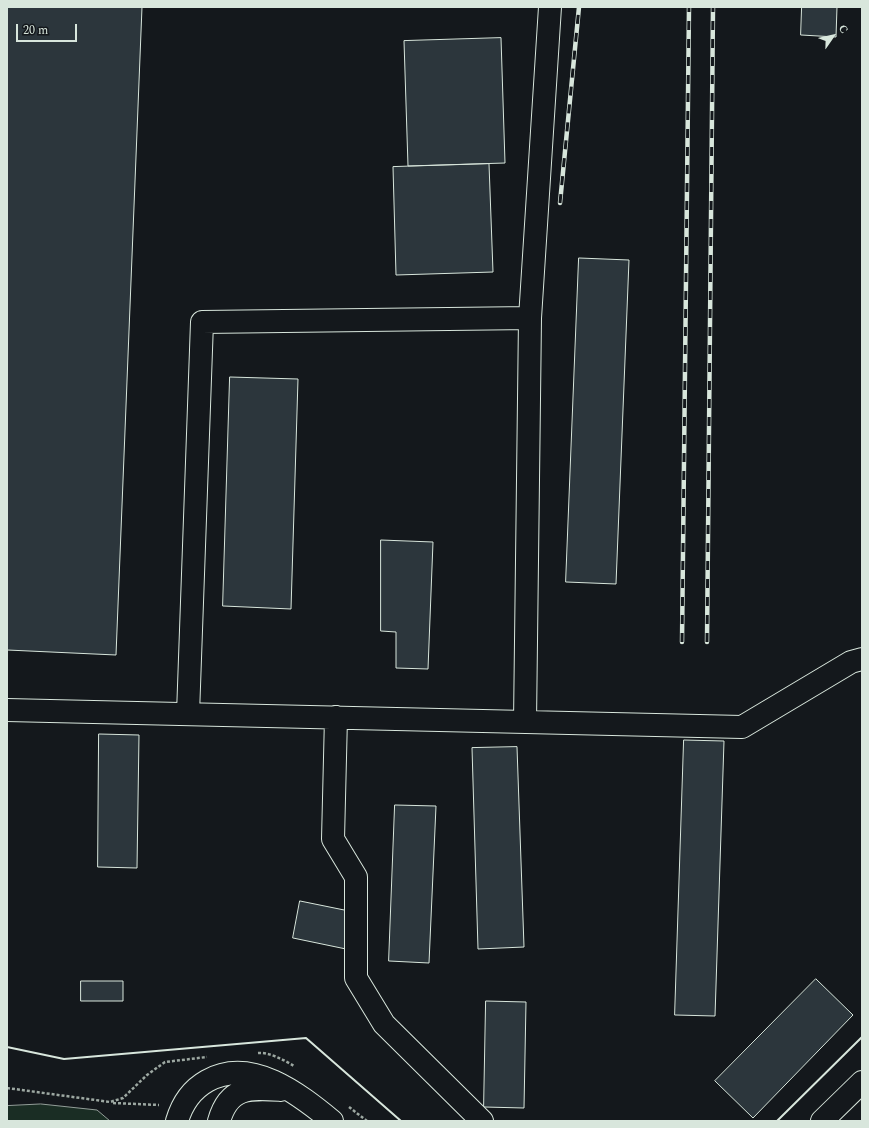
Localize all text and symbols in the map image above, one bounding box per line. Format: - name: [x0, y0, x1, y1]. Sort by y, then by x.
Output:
- scale bar: [18, 16, 79, 42]
- north arrow: [813, 16, 853, 56]
- text: 20 m: [23, 21, 48, 40]
- text: С: [834, 21, 853, 37]

